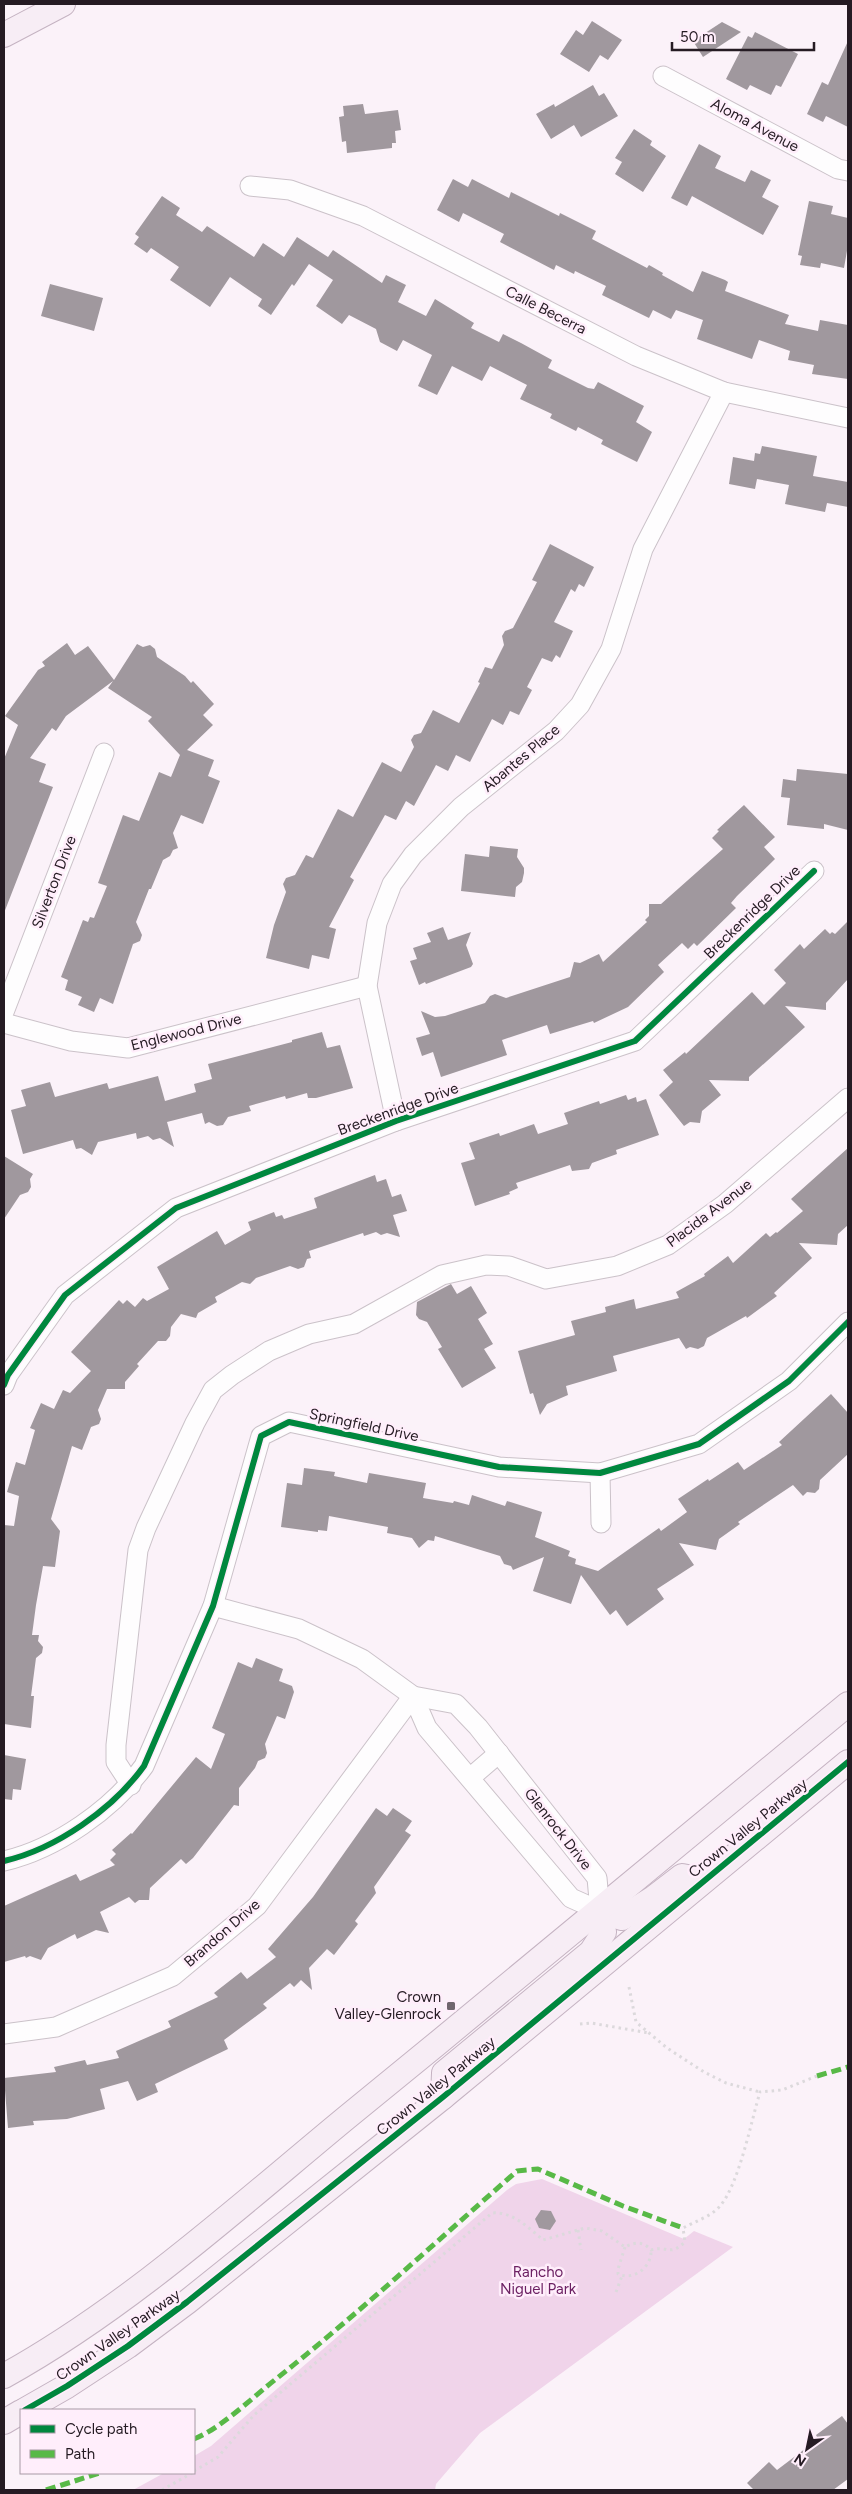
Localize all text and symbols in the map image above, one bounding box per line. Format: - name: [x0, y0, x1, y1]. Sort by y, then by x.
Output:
- scale bar: [672, 20, 814, 52]
- text: 50 m: [680, 28, 715, 46]
- street label: Aloma Avenue: [708, 94, 802, 156]
- street label: Calle Becerra: [503, 282, 589, 338]
- street label: Abantes Place: [479, 720, 563, 796]
- street label: Silverton Drive: [28, 833, 80, 931]
- street label: Breckenridge Drive: [700, 861, 804, 963]
- street label: Englewood Drive: [129, 1010, 243, 1054]
- street label: Breckenridge Drive: [335, 1079, 461, 1139]
- street label: Placida Avenue: [663, 1175, 755, 1251]
- street label: Springfield Drive: [308, 1405, 420, 1445]
- street label: Crown Valley Parkway: [685, 1775, 811, 1881]
- street label: Glenrock Drive: [520, 1785, 596, 1873]
- street label: Brandon Drive: [180, 1895, 264, 1971]
- place label: Crown Valley-Glenrock: [334, 1988, 442, 2023]
- marker: Crown Valley-Glenrock: [445, 2000, 457, 2012]
- street label: Crown Valley Parkway: [373, 2033, 499, 2139]
- park label: Rancho Niguel Park: [500, 2263, 577, 2298]
- street label: Crown Valley Parkway: [52, 2285, 184, 2385]
- legend: [20, 2409, 195, 2474]
- text: Cycle path: [65, 2420, 137, 2438]
- north arrow: [782, 2424, 832, 2474]
- text: Path: [65, 2445, 95, 2463]
- text: N: [791, 2449, 809, 2470]

